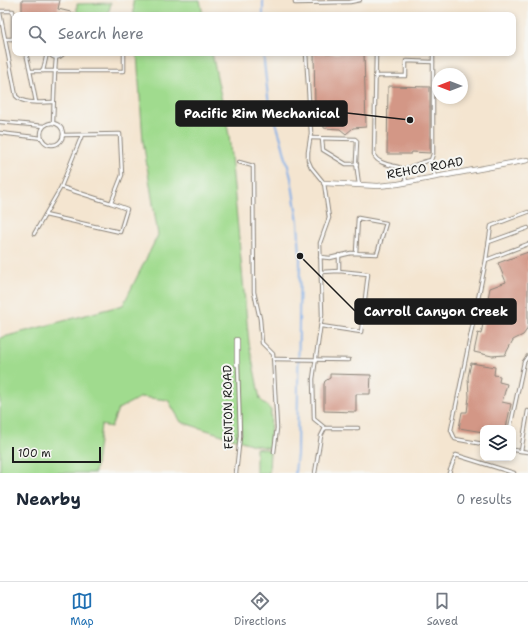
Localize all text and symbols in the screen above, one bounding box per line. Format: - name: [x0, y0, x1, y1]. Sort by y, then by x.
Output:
- search box: [12, 12, 516, 56]
- icon: search: [26, 23, 48, 45]
- text: Search here: [58, 24, 144, 44]
- north arrow: [432, 68, 468, 104]
- callout: Pacific Rim Mechanical: [176, 101, 347, 126]
- text: Pacific Rim Mechanical: [184, 105, 340, 122]
- street label: REHCO ROAD: [386, 153, 465, 183]
- callout: Carroll Canyon Creek: [355, 299, 516, 324]
- text: Carroll Canyon Creek: [364, 303, 508, 320]
- street label: FENTON ROAD: [219, 365, 237, 449]
- map controls: [480, 425, 516, 461]
- button: layers: [480, 425, 516, 461]
- scale bar: [12, 445, 101, 464]
- text: 100 m: [18, 446, 51, 461]
- text: Nearby: [16, 488, 81, 510]
- text: 0 results: [456, 491, 512, 508]
- tab: Map: [70, 590, 94, 629]
- tab: Directions: [234, 590, 286, 629]
- tab: Saved: [427, 590, 458, 629]

